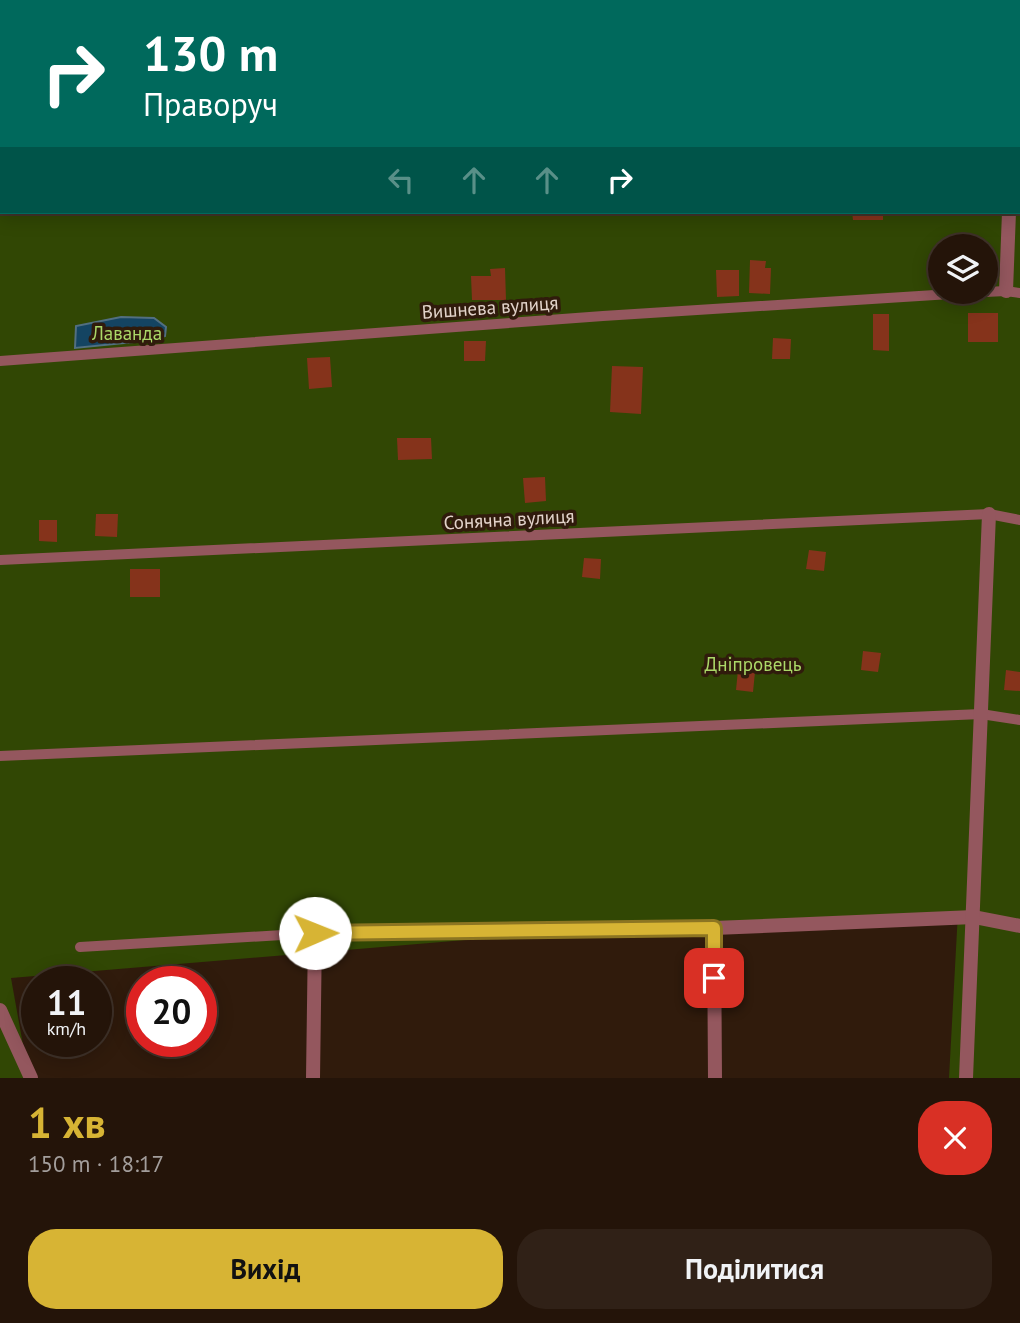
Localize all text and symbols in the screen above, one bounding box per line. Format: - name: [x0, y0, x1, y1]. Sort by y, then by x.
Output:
- text: 130 m: [143, 21, 278, 85]
- icon: right: [28, 28, 119, 119]
- text: Праворуч: [143, 83, 278, 125]
- icon: left: [382, 161, 420, 199]
- icon: ahead: [455, 161, 493, 199]
- icon: ahead: [528, 161, 566, 199]
- icon: right: [601, 161, 639, 199]
- map controls: [928, 234, 998, 304]
- button: layers: [928, 234, 998, 304]
- street label: Вишнева вулиця: [421, 290, 559, 324]
- park label: Лаванда: [91, 321, 162, 345]
- street label: Сонячна вулиця: [443, 504, 575, 534]
- park label: Дніпровець: [704, 652, 802, 676]
- position arrow: [278, 896, 352, 970]
- pin: [684, 948, 744, 1008]
- icon: arrive: [695, 959, 733, 997]
- speed limit sign: 20: [126, 966, 217, 1057]
- text: 11: [47, 979, 86, 1025]
- text: km/h: [47, 1017, 86, 1040]
- text: 1 хв: [28, 1095, 106, 1150]
- button: close: [918, 1101, 992, 1175]
- text: 150 m · 18:17: [28, 1149, 164, 1178]
- button: Вихід: [28, 1229, 503, 1309]
- button: Поділитися: [517, 1229, 992, 1309]

